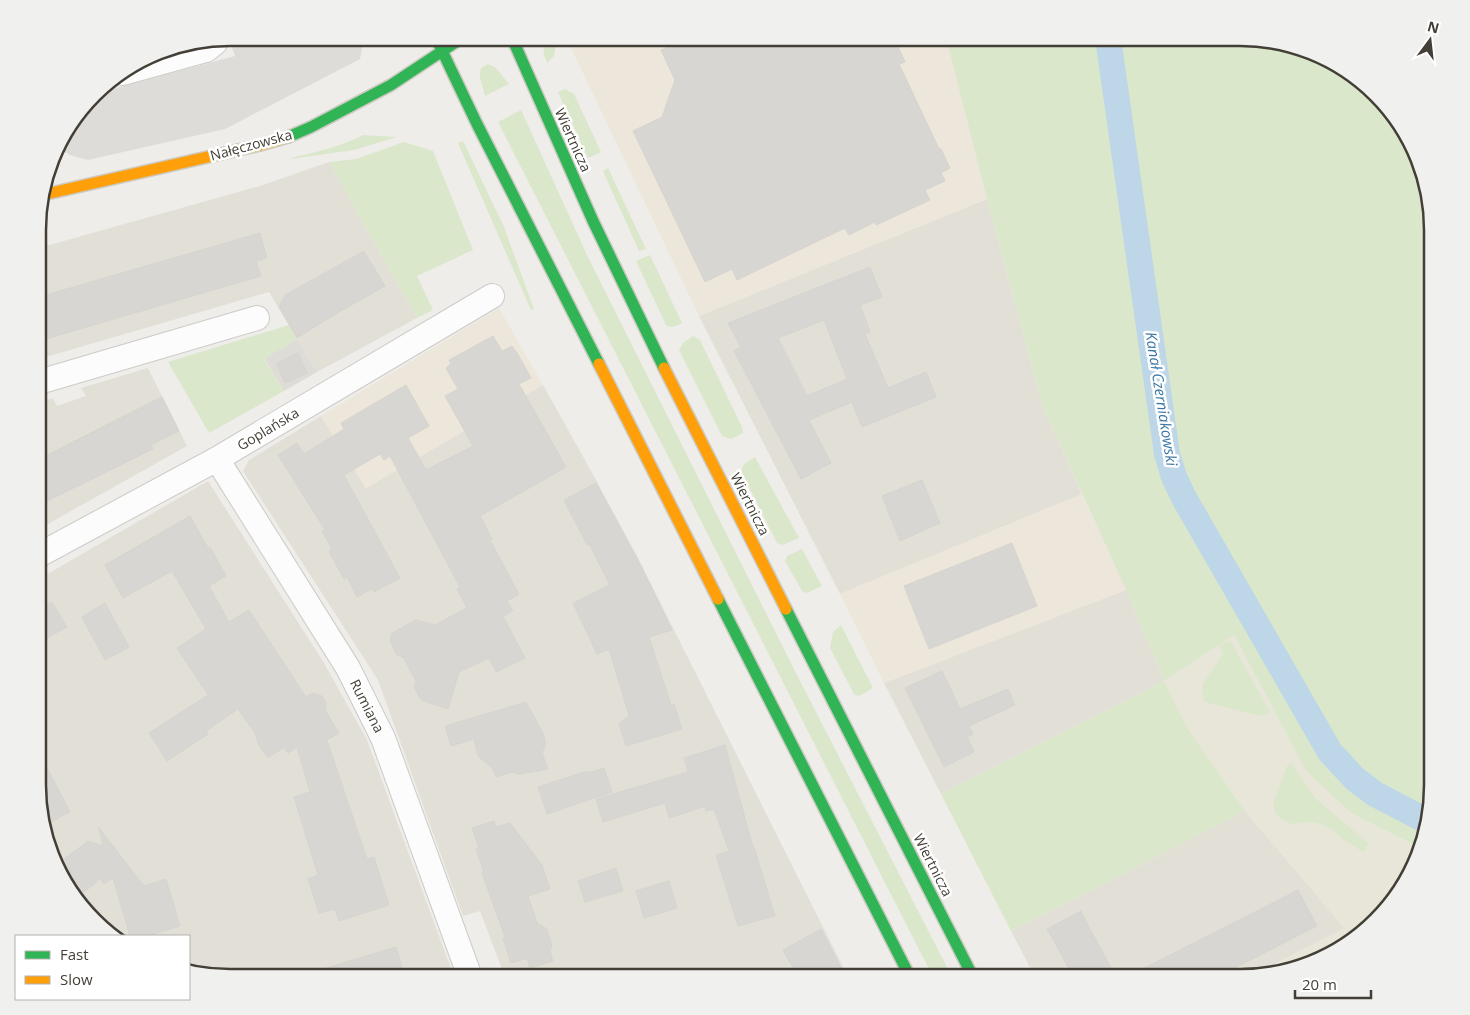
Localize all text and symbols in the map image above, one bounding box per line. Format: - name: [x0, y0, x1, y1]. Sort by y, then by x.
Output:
- north arrow: [1405, 15, 1455, 65]
- text: N: [1426, 16, 1441, 38]
- street label: Wiertnicza: [551, 105, 596, 175]
- street label: Nałęczowska: [208, 124, 294, 165]
- water label: Kanał Czerniakowski: [1142, 330, 1183, 468]
- street label: Goplańska: [233, 403, 302, 454]
- street label: Wiertnicza: [726, 469, 774, 538]
- street label: Rumiana: [346, 676, 389, 736]
- street label: Wiertnicza: [909, 830, 957, 899]
- legend: [15, 935, 190, 1000]
- text: Fast: [60, 944, 89, 964]
- scale bar: [1295, 968, 1371, 1000]
- text: Slow: [60, 969, 93, 989]
- text: 20 m: [1302, 974, 1337, 994]

